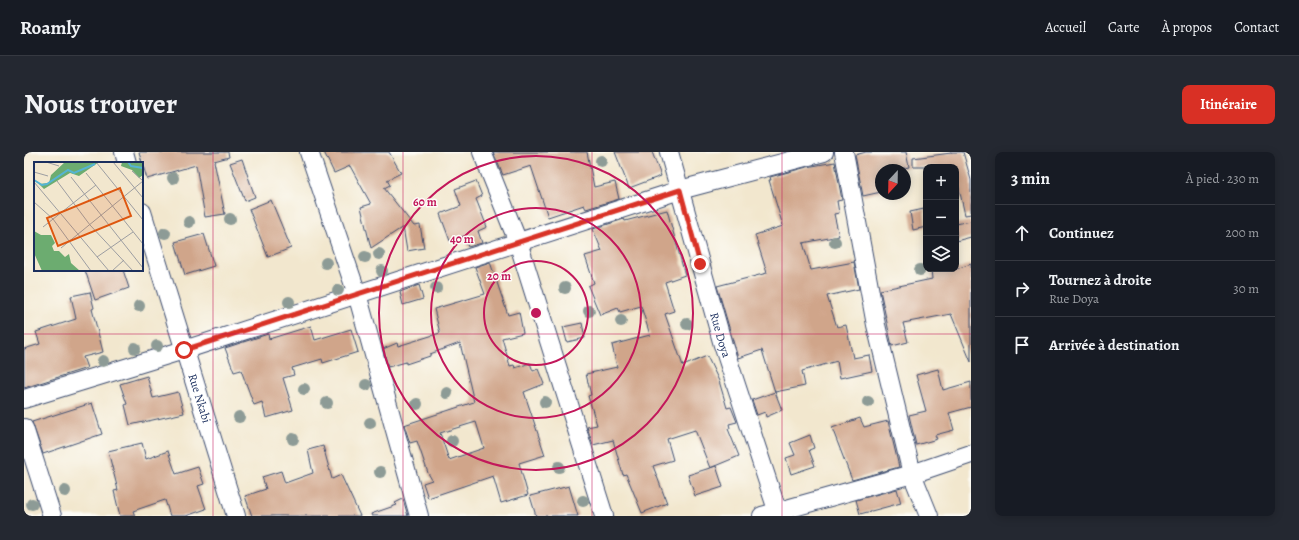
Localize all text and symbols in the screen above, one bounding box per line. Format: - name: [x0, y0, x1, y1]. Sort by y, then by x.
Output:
- text: Roamly: [20, 15, 80, 41]
- text: Accueil: [1045, 18, 1086, 37]
- text: Carte: [1108, 18, 1140, 37]
- text: À propos: [1162, 18, 1212, 37]
- text: Contact: [1234, 18, 1279, 37]
- text: Nous trouver: [24, 85, 177, 123]
- button: Itinéraire: [1182, 85, 1275, 124]
- inset map: [34, 162, 143, 271]
- north arrow: [875, 164, 911, 200]
- map controls: [923, 164, 959, 272]
- button: +: [923, 164, 959, 200]
- text: 3 min: [1011, 167, 1050, 190]
- text: À pied · 230 m: [1186, 170, 1259, 187]
- text: 60 m: [413, 194, 437, 210]
- button: −: [923, 200, 959, 236]
- icon: ahead: [1011, 222, 1033, 244]
- text: Continuez: [1049, 223, 1114, 243]
- text: 200 m: [1226, 224, 1259, 241]
- text: 40 m: [450, 231, 474, 247]
- button: layers: [923, 236, 959, 272]
- route end: [691, 255, 709, 273]
- text: 20 m: [487, 268, 511, 284]
- text: Tournez à droite: [1049, 270, 1152, 290]
- icon: right: [1011, 278, 1033, 300]
- text: 30 m: [1233, 280, 1259, 297]
- text: Rue Doya: [1049, 290, 1099, 307]
- centre of rings: [529, 306, 543, 320]
- street label: Rue Doya: [706, 311, 735, 360]
- icon: arrive: [1011, 334, 1033, 356]
- text: Arrivée à destination: [1049, 335, 1180, 355]
- route start: [175, 341, 193, 359]
- street label: Rue Nkabi: [184, 372, 215, 425]

